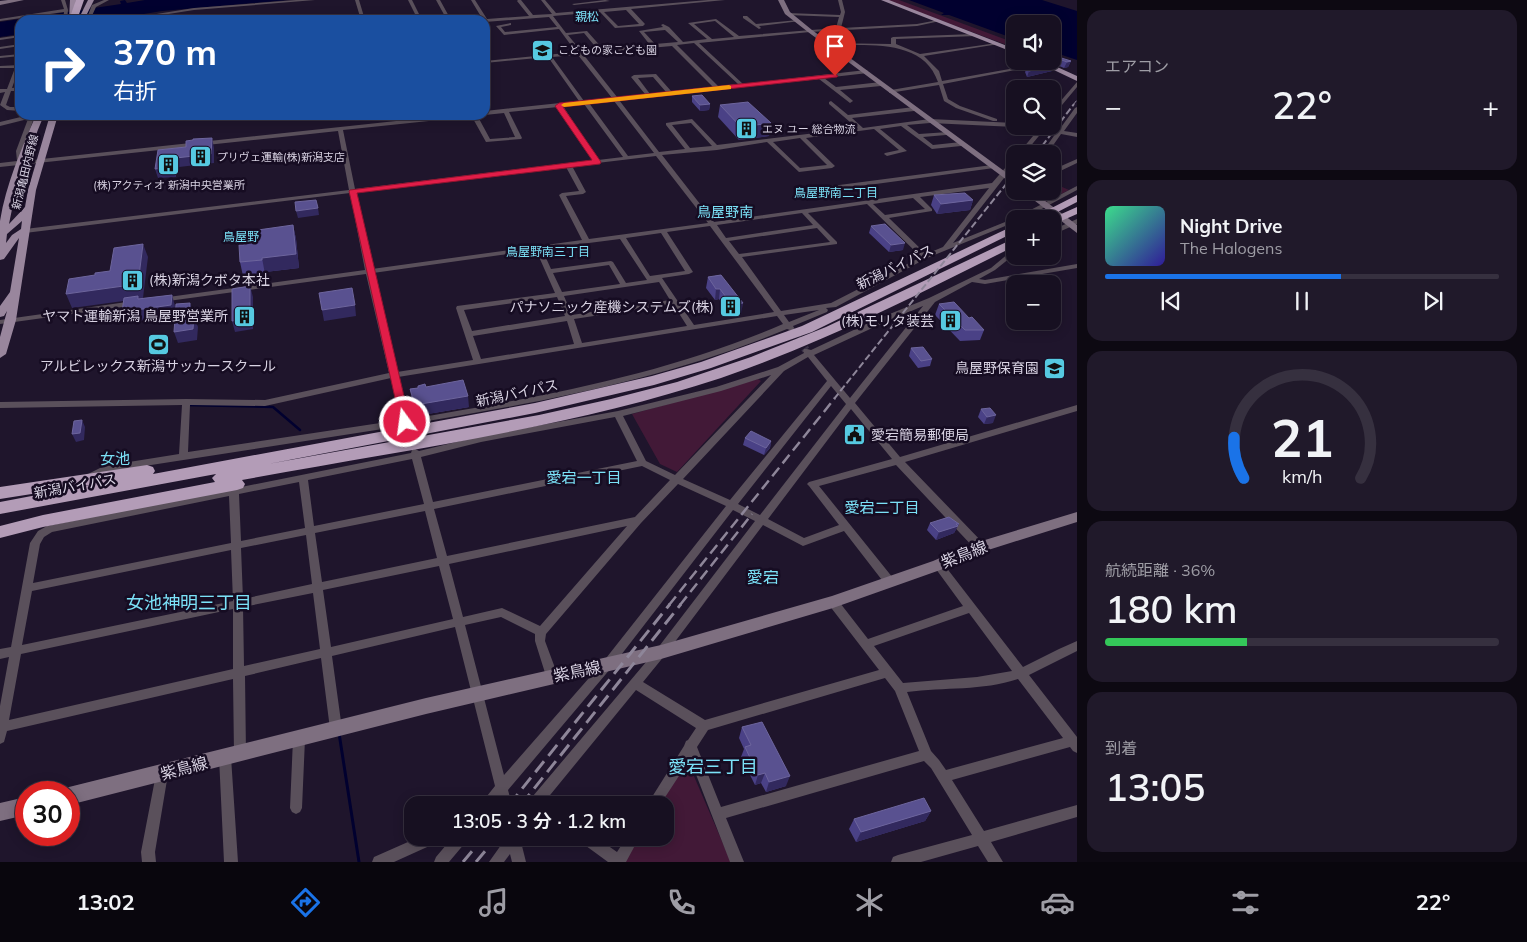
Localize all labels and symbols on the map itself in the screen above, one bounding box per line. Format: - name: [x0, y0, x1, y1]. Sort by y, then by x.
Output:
- district label: 親松: [575, 9, 599, 24]
- pin: [814, 25, 856, 76]
- school or university icon: こどもの家こども園: [530, 38, 554, 62]
- place label: こどもの家こども園: [558, 43, 657, 57]
- building icon: エヌ ユー 総合物流: [734, 117, 758, 141]
- place label: エヌ ユー 総合物流: [762, 122, 856, 136]
- street label: 新潟亀田内野線: [9, 133, 41, 211]
- building icon: プリヴェ運輸(株)新潟支店: [189, 145, 213, 169]
- place label: プリヴェ運輸(株)新潟支店: [217, 150, 345, 164]
- building icon: (株)アクティオ 新潟中央営業所: [157, 152, 181, 176]
- place label: (株)アクティオ 新潟中央営業所: [93, 178, 246, 192]
- district label: 鳥屋野南二丁目: [794, 185, 878, 200]
- district label: 鳥屋野南: [697, 203, 753, 221]
- district label: 鳥屋野: [223, 229, 259, 244]
- street label: 新潟バイパス: [853, 241, 937, 293]
- district label: 鳥屋野南三丁目: [506, 244, 590, 259]
- building icon: (株)新潟クボタ本社: [121, 268, 145, 292]
- place label: (株)新潟クボタ本社: [149, 271, 270, 289]
- building icon: パナソニック産機システムズ(株): [718, 295, 742, 319]
- place label: パナソニック産機システムズ(株): [510, 298, 714, 316]
- building icon: ヤマト運輸新潟 鳥屋野営業所: [232, 304, 256, 328]
- place label: ヤマト運輸新潟 鳥屋野営業所: [42, 307, 228, 325]
- building icon: (株)モリタ装芸: [938, 309, 962, 333]
- place label: (株)モリタ装芸: [841, 312, 934, 330]
- sports icon: アルビレックス新潟サッカースクール: [146, 332, 170, 356]
- school or university icon: 鳥屋野保育園: [1043, 356, 1067, 380]
- place label: アルビレックス新潟サッカースクール: [40, 357, 276, 375]
- place label: 鳥屋野保育園: [955, 359, 1039, 377]
- street label: 新潟バイパス: [474, 375, 560, 411]
- position arrow: [378, 395, 430, 447]
- public building icon: 愛宕簡易郵便局: [843, 423, 867, 447]
- place label: 愛宕簡易郵便局: [871, 426, 969, 444]
- district label: 女池: [100, 449, 130, 468]
- district label: 愛宕一丁目: [546, 468, 622, 487]
- street label: 新潟バイパス: [32, 470, 118, 502]
- district label: 愛宕二丁目: [844, 498, 920, 517]
- street label: 紫鳥線: [938, 536, 990, 572]
- district label: 愛宕: [747, 567, 779, 587]
- district label: 女池神明三丁目: [126, 591, 252, 614]
- street label: 紫鳥線: [551, 656, 603, 686]
- street label: 紫鳥線: [158, 752, 210, 784]
- district label: 愛宕三丁目: [668, 755, 758, 778]
- speed limit sign: 30: [15, 781, 80, 846]

